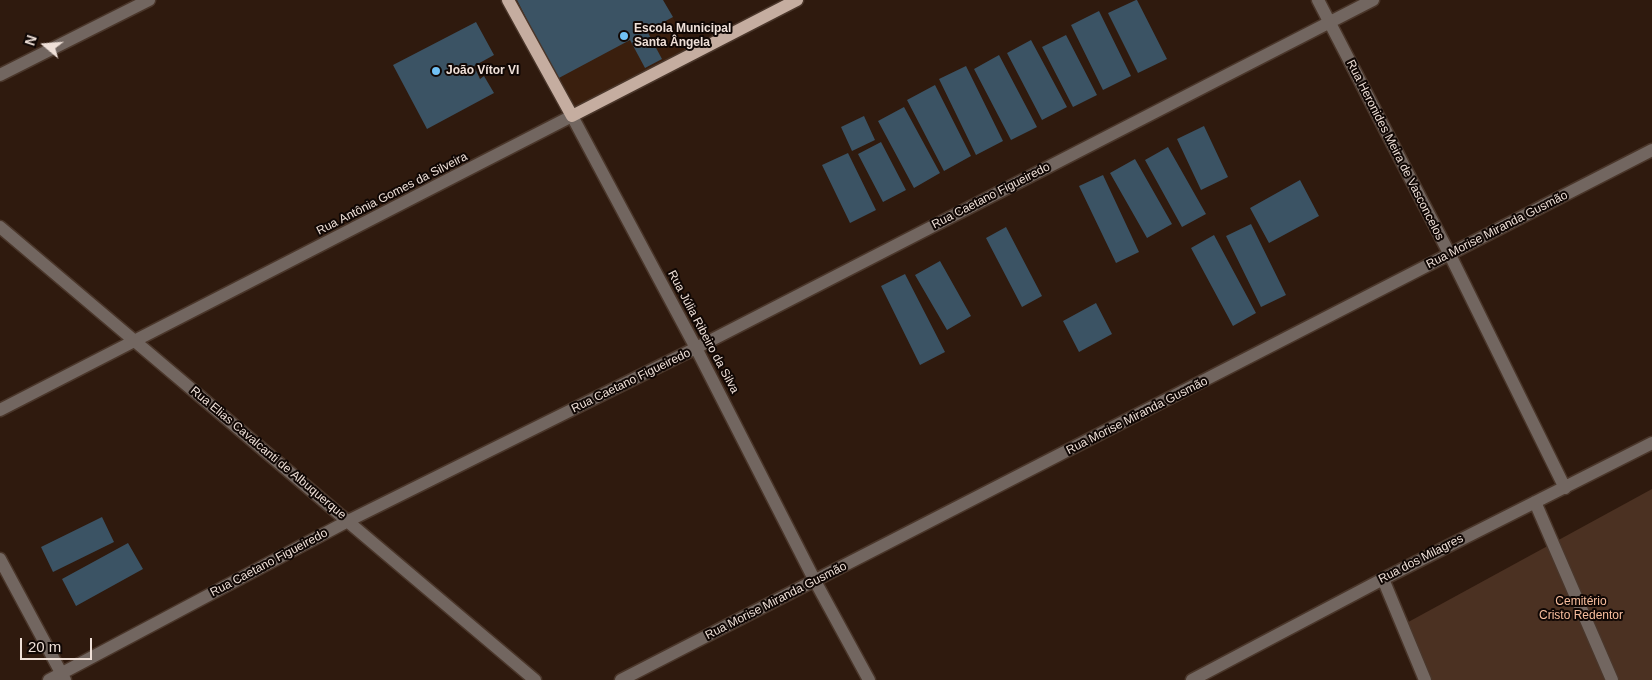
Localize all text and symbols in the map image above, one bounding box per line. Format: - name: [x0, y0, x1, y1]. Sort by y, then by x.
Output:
- north arrow: [20, 20, 70, 70]
- place label: Escola Municipal Santa Ângela: [634, 22, 731, 50]
- marker: Escola Municipal Santa Ângela: [618, 30, 630, 42]
- text: N: [22, 33, 40, 48]
- street label: Rua Heronides Meira de Vasconcelos: [1343, 57, 1447, 243]
- place label: João Vítor VI: [446, 64, 519, 78]
- marker: João Vítor VI: [430, 65, 442, 77]
- street label: Rua Antônia Gomes da Silveira: [314, 150, 470, 238]
- street label: Rua Caetano Figueiredo: [929, 160, 1053, 232]
- street label: Rua Morise Miranda Gusmão: [1424, 188, 1570, 272]
- street label: Rua Júlia Ribeiro da Silva: [664, 268, 742, 396]
- street label: Rua Caetano Figueiredo: [569, 346, 693, 416]
- street label: Rua Morise Miranda Gusmão: [1064, 374, 1210, 458]
- street label: Rua Elias Cavalcanti de Albuquerque: [187, 384, 349, 522]
- street label: Rua Caetano Figueiredo: [208, 526, 330, 600]
- street label: Rua dos Milagres: [1376, 531, 1466, 587]
- street label: Rua Morise Miranda Gusmão: [703, 559, 849, 643]
- park label: Cemitério Cristo Redentor: [1539, 595, 1623, 623]
- scale bar: [22, 628, 95, 660]
- text: 20 m: [28, 638, 61, 655]

